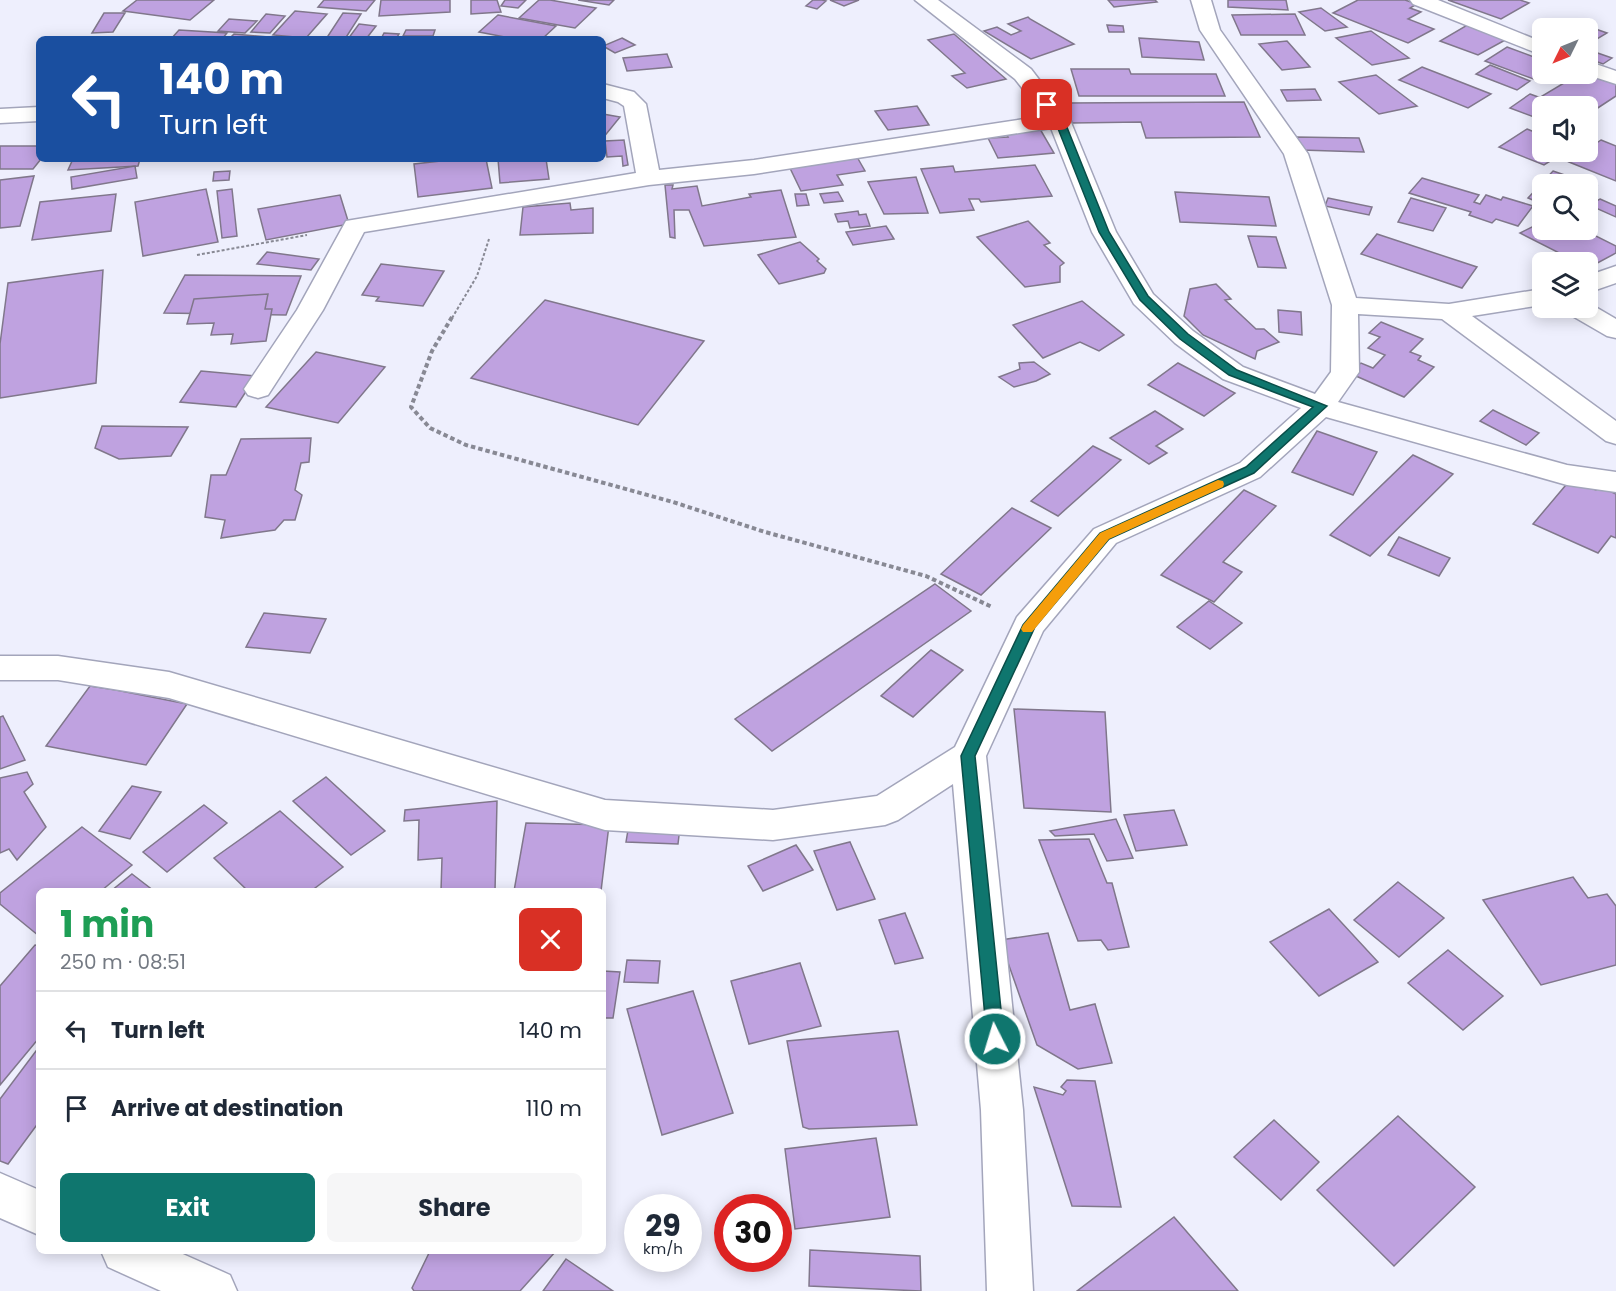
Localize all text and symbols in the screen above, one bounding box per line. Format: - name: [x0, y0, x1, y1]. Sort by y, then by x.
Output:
- north arrow: [1532, 18, 1598, 84]
- map controls: [1532, 18, 1598, 318]
- text: 140 m: [159, 50, 284, 109]
- icon: left: [60, 60, 138, 138]
- pin: [1021, 79, 1072, 130]
- icon: arrive: [1030, 88, 1063, 121]
- button: sound: [1532, 96, 1598, 162]
- text: Turn left: [159, 106, 268, 143]
- button: search: [1532, 174, 1598, 240]
- button: layers: [1532, 252, 1598, 318]
- text: 1 min: [60, 899, 154, 950]
- button: close: [519, 908, 582, 971]
- text: 250 m · 08:51: [60, 948, 186, 976]
- position arrow: [963, 1007, 1027, 1071]
- icon: left: [60, 1014, 93, 1047]
- text: Turn left: [111, 1015, 205, 1046]
- text: 140 m: [519, 1015, 582, 1046]
- icon: arrive: [60, 1092, 93, 1125]
- text: Arrive at destination: [111, 1093, 343, 1124]
- text: 110 m: [526, 1093, 582, 1124]
- button: Exit: [60, 1173, 315, 1242]
- button: Share: [327, 1173, 582, 1242]
- speed limit sign: 30: [714, 1194, 792, 1272]
- text: 29: [645, 1204, 681, 1247]
- text: km/h: [643, 1238, 683, 1259]

